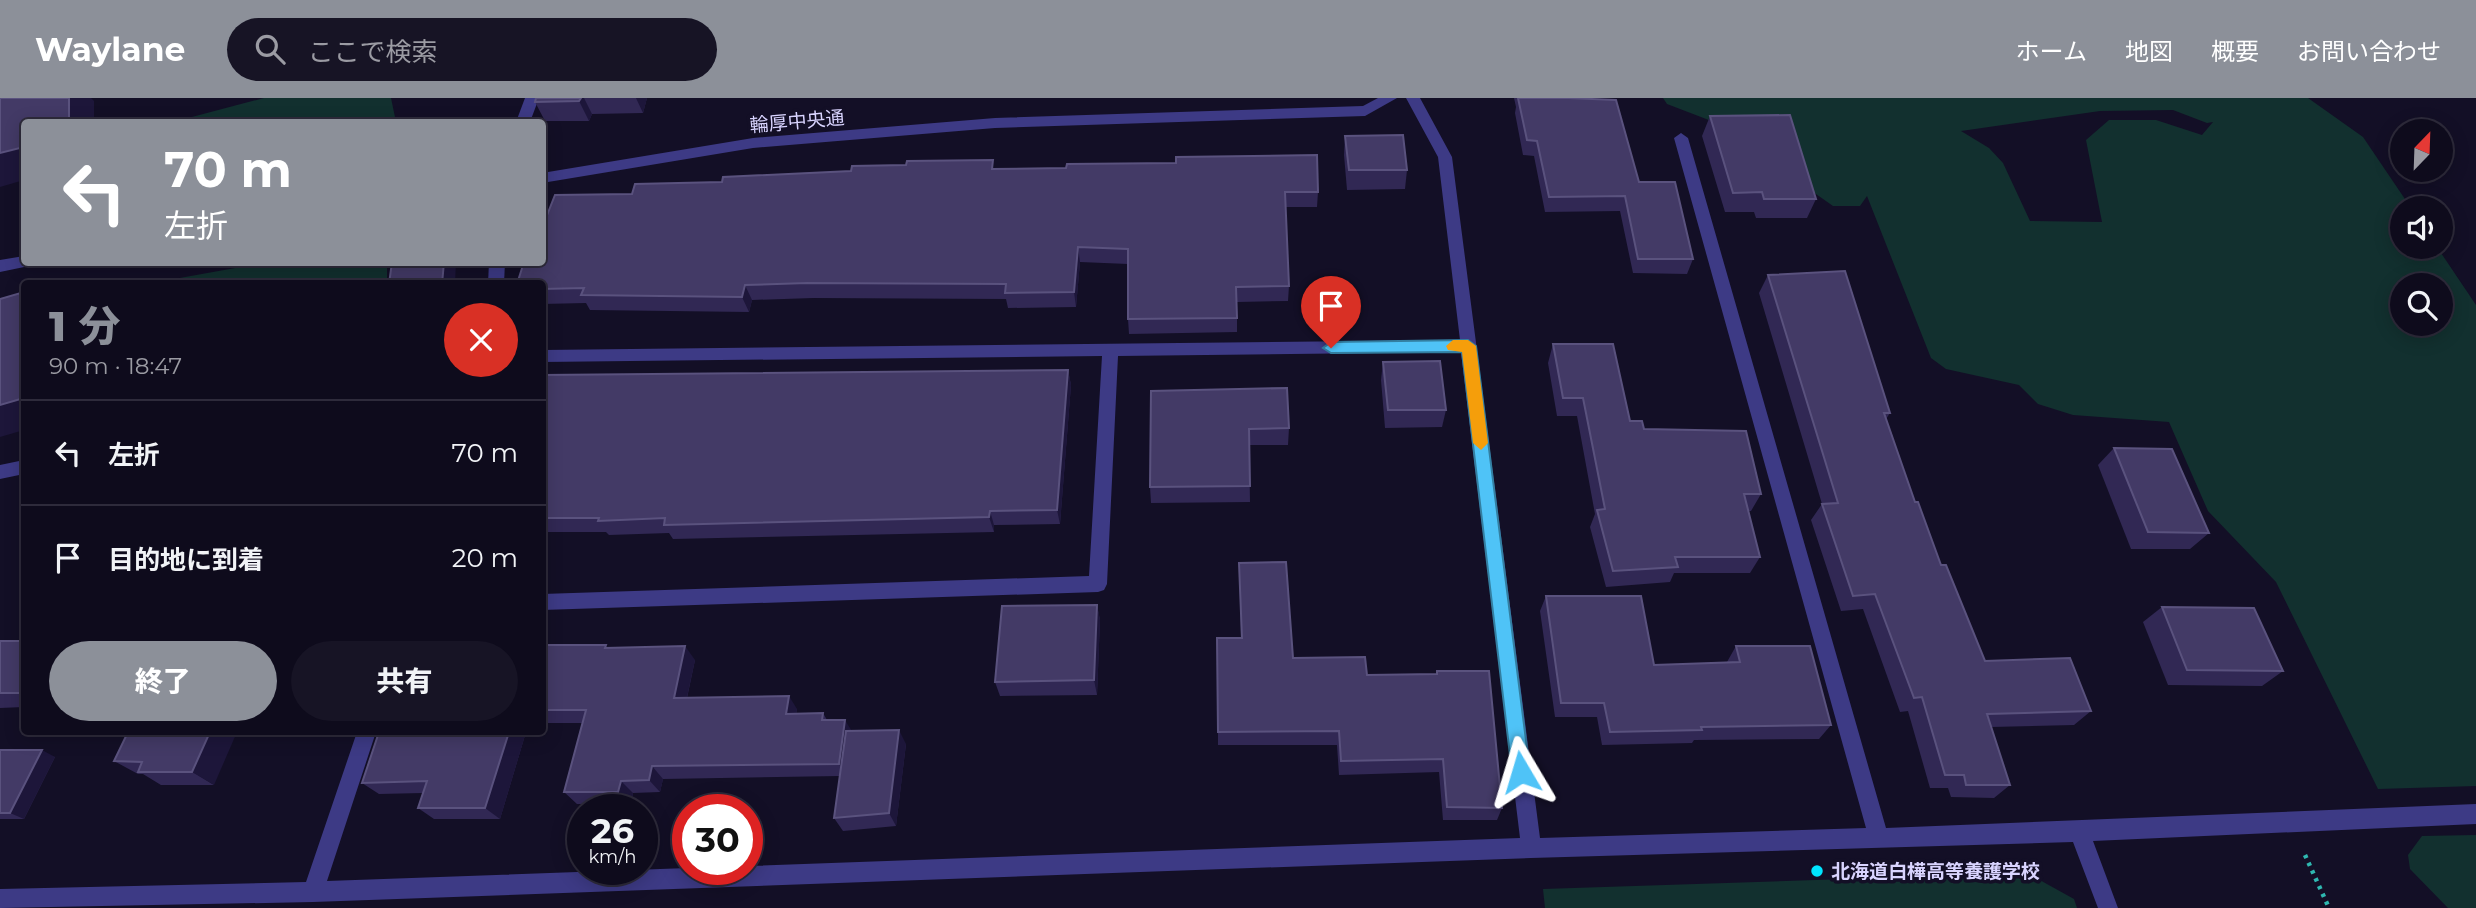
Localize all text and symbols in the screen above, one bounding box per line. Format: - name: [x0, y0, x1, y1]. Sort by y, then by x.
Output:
- search box: [227, 18, 717, 81]
- text: Waylane: [35, 29, 185, 69]
- icon: search: [251, 30, 289, 68]
- text: ここで検索: [307, 36, 437, 68]
- text: ホーム: [2016, 37, 2087, 66]
- text: 地図: [2125, 37, 2173, 66]
- text: 概要: [2211, 37, 2259, 66]
- text: お問い合わせ: [2297, 37, 2441, 66]
- street label: 輪厚中央通: [749, 106, 845, 137]
- north arrow: [2390, 119, 2454, 182]
- map controls: [2390, 119, 2453, 336]
- text: 70 m: [164, 140, 292, 199]
- icon: left: [49, 147, 140, 238]
- button: sound: [2390, 196, 2453, 259]
- text: 左折: [164, 206, 228, 245]
- button: search: [2390, 273, 2453, 336]
- pin: [1301, 276, 1361, 348]
- icon: arrive: [1312, 287, 1350, 325]
- text: 1 分: [49, 300, 120, 352]
- button: close: [444, 303, 518, 377]
- text: 90 m · 18:47: [49, 352, 182, 380]
- icon: left: [49, 434, 87, 472]
- text: 70 m: [452, 437, 518, 469]
- text: 左折: [108, 439, 160, 471]
- icon: arrive: [49, 539, 87, 577]
- text: 20 m: [452, 542, 518, 574]
- text: 目的地に到着: [108, 544, 264, 576]
- button: 終了: [49, 641, 277, 721]
- button: 共有: [291, 641, 518, 721]
- position arrow: [1484, 735, 1558, 809]
- speed limit sign: 30: [672, 794, 763, 885]
- text: 26: [591, 809, 634, 852]
- text: km/h: [588, 846, 637, 868]
- place label: 北海道白樺高等養護学校: [1831, 860, 2040, 883]
- marker: 北海道白樺高等養護学校: [1809, 863, 1825, 879]

